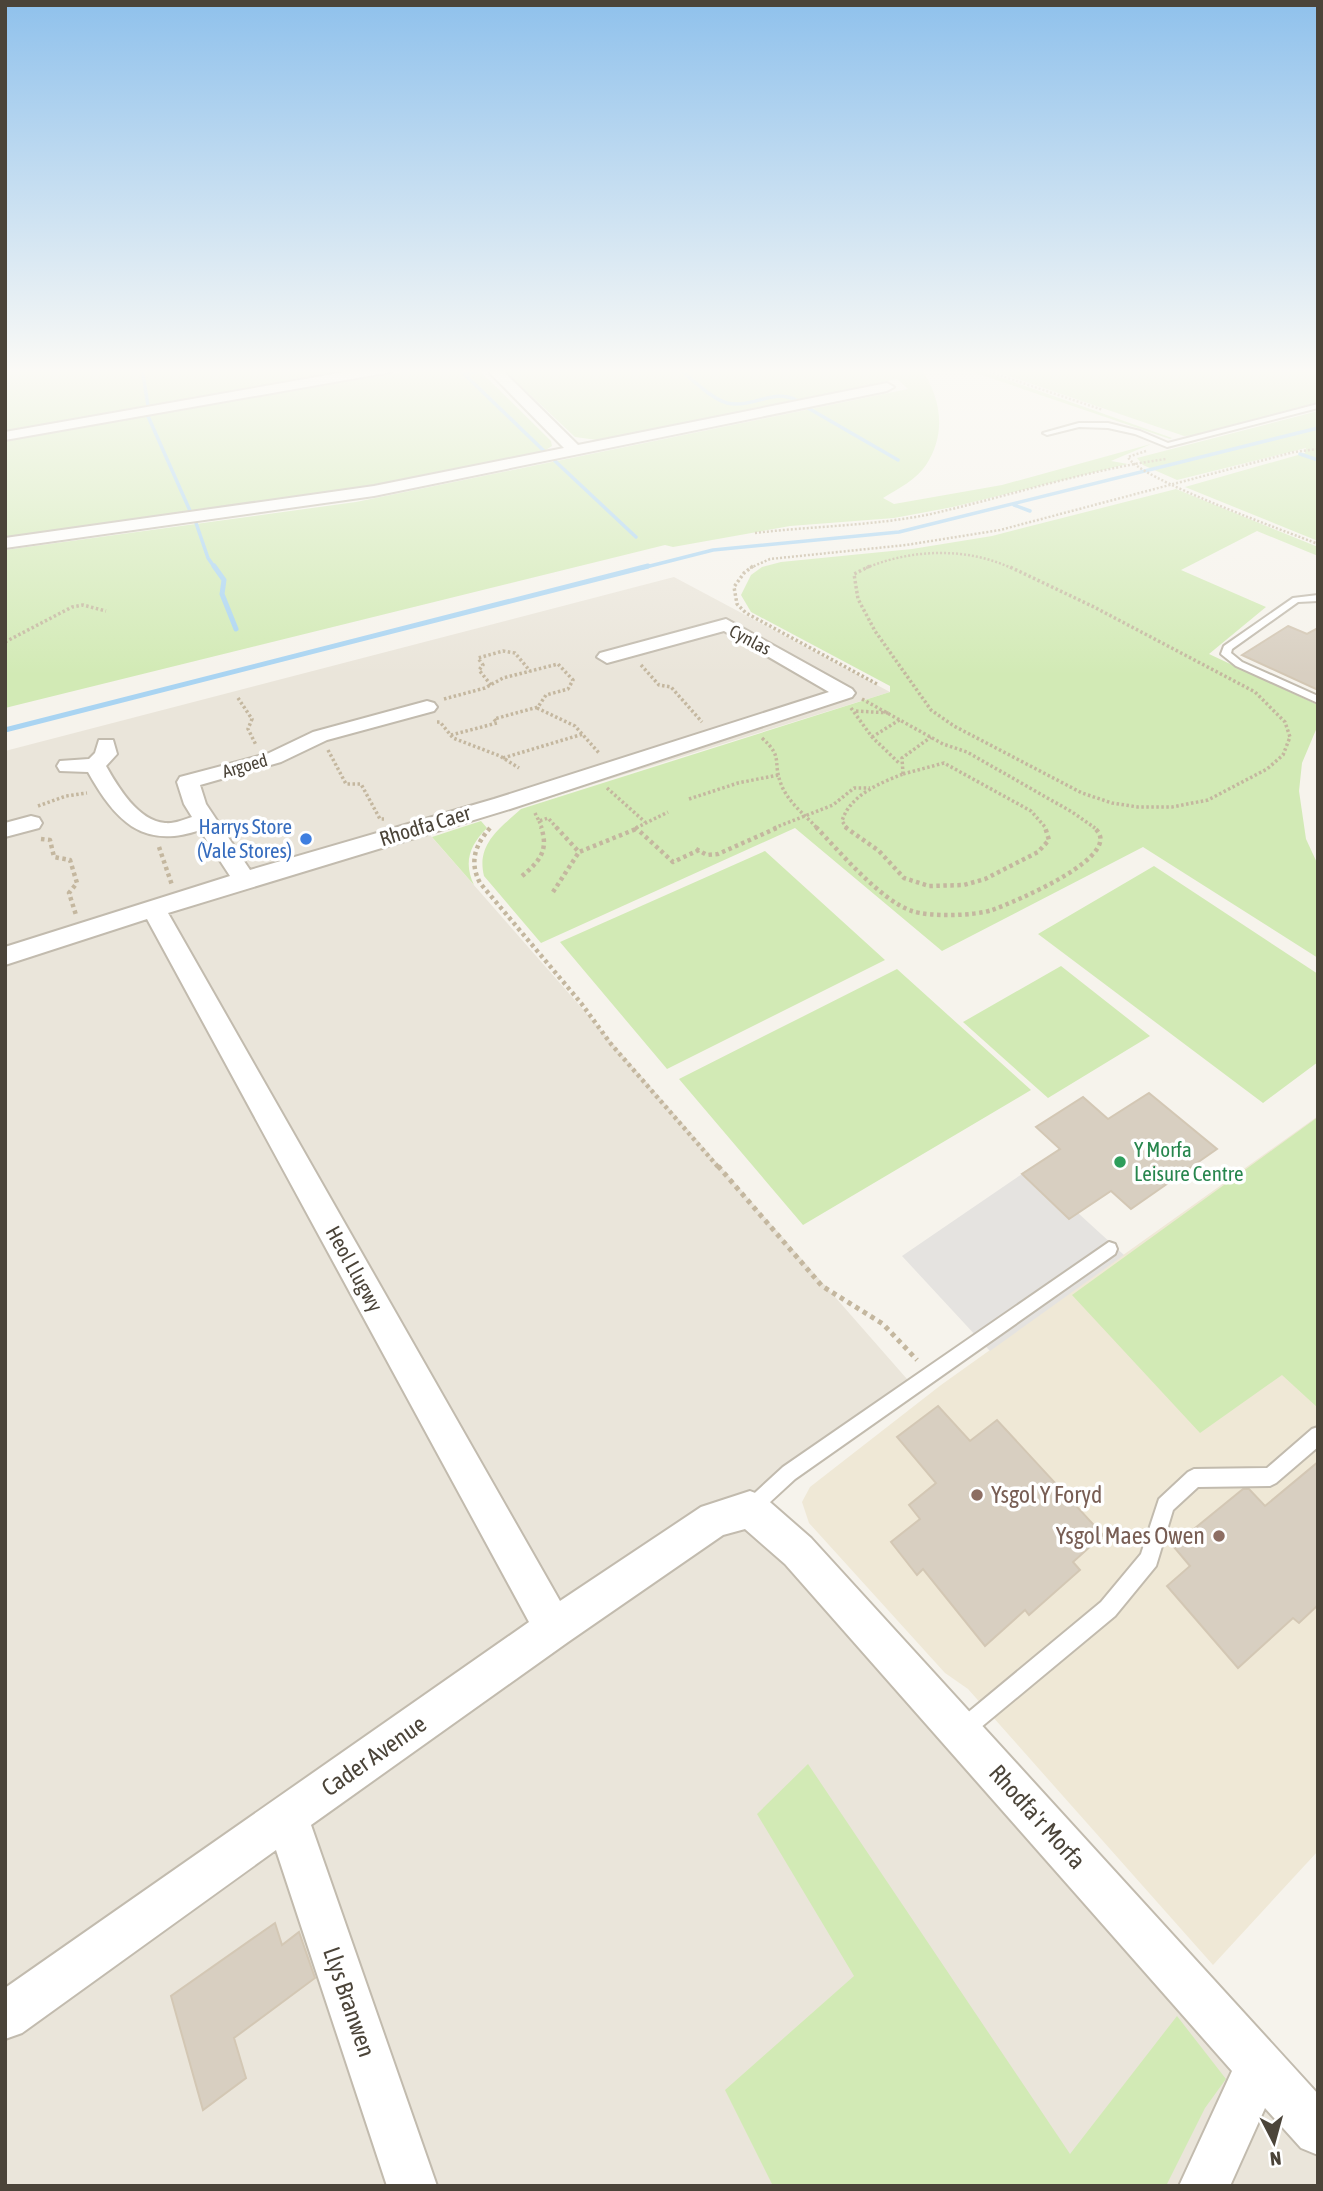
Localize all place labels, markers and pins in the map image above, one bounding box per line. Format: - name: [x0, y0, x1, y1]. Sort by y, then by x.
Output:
- place label: Harrys Store (Vale Stores): [197, 814, 292, 862]
- marker: Harrys Store (Vale Stores): [298, 831, 314, 847]
- place label: Y Morfa Leisure Centre: [1134, 1137, 1244, 1185]
- marker: Y Morfa Leisure Centre: [1112, 1154, 1128, 1170]
- place label: Ysgol Y Foryd: [991, 1481, 1102, 1508]
- marker: Ysgol Y Foryd: [969, 1487, 985, 1503]
- place label: Ysgol Maes Owen: [1056, 1522, 1205, 1549]
- marker: Ysgol Maes Owen: [1211, 1528, 1227, 1544]

